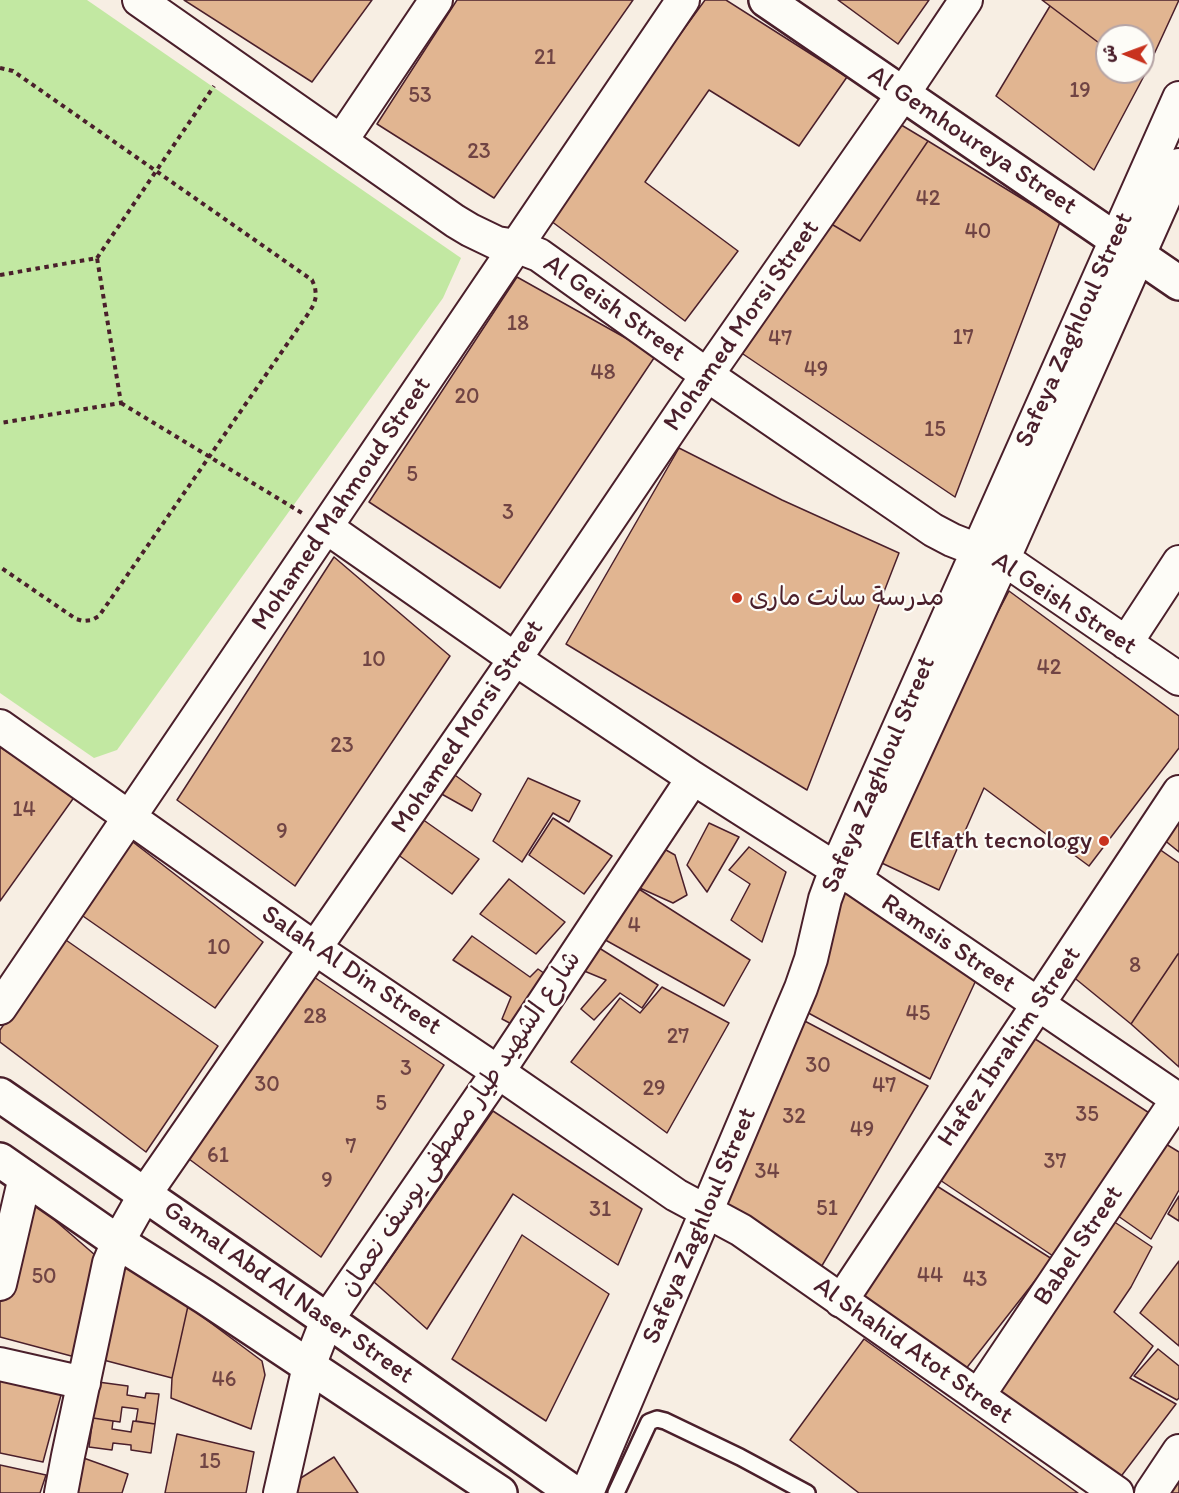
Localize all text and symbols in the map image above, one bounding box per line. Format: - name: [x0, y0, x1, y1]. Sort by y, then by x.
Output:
- north arrow: [1095, 24, 1155, 84]
- house number: 21: [534, 45, 556, 71]
- text: ش: [1099, 45, 1118, 63]
- street label: Al Gemhoureya Street: [862, 59, 1082, 223]
- house number: 19: [1069, 78, 1091, 104]
- house number: 53: [408, 83, 432, 109]
- house number: 23: [467, 139, 491, 165]
- house number: 42: [916, 186, 940, 212]
- street label: Safeya Zaghloul Street: [1009, 208, 1141, 452]
- street label: Mohamed Morsi Street: [657, 214, 827, 438]
- house number: 40: [965, 219, 991, 245]
- street label: Al Geish Street: [537, 249, 691, 369]
- house number: 18: [507, 311, 529, 337]
- house number: 17: [952, 325, 974, 351]
- house number: 47: [768, 326, 792, 352]
- house number: 49: [804, 357, 828, 383]
- house number: 48: [590, 360, 616, 386]
- street label: Mohamed Mahmoud Street: [245, 371, 439, 637]
- house number: 20: [454, 384, 480, 410]
- house number: 15: [924, 417, 946, 443]
- house number: 5: [406, 462, 418, 488]
- house number: 3: [502, 500, 514, 526]
- street label: Al Geish Street: [986, 546, 1142, 662]
- place label: مدرسة سانت مارى: [749, 582, 944, 614]
- marker: مدرسة سانت مارى: [730, 591, 744, 605]
- street label: Mohamed Morsi Street: [385, 614, 551, 840]
- house number: 10: [362, 647, 386, 673]
- street label: Safeya Zaghloul Street: [815, 652, 943, 898]
- house number: 42: [1037, 655, 1061, 681]
- house number: 23: [330, 733, 354, 759]
- house number: 14: [12, 797, 36, 823]
- house number: 9: [276, 819, 288, 845]
- place label: Elfath tecnology: [909, 825, 1092, 857]
- marker: Elfath tecnology: [1097, 834, 1111, 848]
- street label: Ramsis Street: [875, 888, 1021, 1000]
- street label: Salah Al Din Street: [255, 899, 447, 1043]
- house number: 4: [627, 913, 641, 939]
- house number: 10: [207, 935, 231, 961]
- street label: Hafez Ibrahim Street: [931, 941, 1089, 1153]
- street label: شارع الشهيد طيار مصطفى يوسف نعمان: [333, 945, 589, 1303]
- house number: 8: [1129, 953, 1141, 979]
- house number: 45: [906, 1001, 930, 1027]
- house number: 28: [303, 1004, 327, 1030]
- house number: 27: [667, 1024, 689, 1050]
- house number: 30: [805, 1053, 831, 1079]
- house number: 3: [400, 1056, 412, 1082]
- house number: 30: [254, 1072, 280, 1098]
- house number: 47: [872, 1073, 896, 1099]
- house number: 29: [642, 1076, 666, 1102]
- house number: 5: [375, 1091, 387, 1117]
- house number: 35: [1075, 1102, 1099, 1128]
- street label: Safeya Zaghloul Street: [636, 1103, 764, 1349]
- house number: 32: [782, 1104, 806, 1130]
- house number: 49: [850, 1117, 874, 1143]
- house number: 7: [346, 1134, 356, 1160]
- house number: 61: [207, 1143, 229, 1169]
- house number: 37: [1044, 1149, 1066, 1175]
- house number: 34: [754, 1159, 780, 1185]
- house number: 9: [321, 1168, 333, 1194]
- street label: Babel Street: [1027, 1180, 1131, 1312]
- street label: Gamal Abd Al Naser Street: [157, 1195, 419, 1391]
- house number: 51: [816, 1196, 838, 1222]
- house number: 31: [589, 1197, 611, 1223]
- house number: 44: [917, 1263, 943, 1289]
- house number: 50: [31, 1264, 57, 1290]
- house number: 43: [962, 1267, 988, 1293]
- street label: Al Shahid Atot Street: [807, 1271, 1019, 1431]
- house number: 46: [212, 1367, 236, 1393]
- house number: 15: [199, 1449, 221, 1475]

